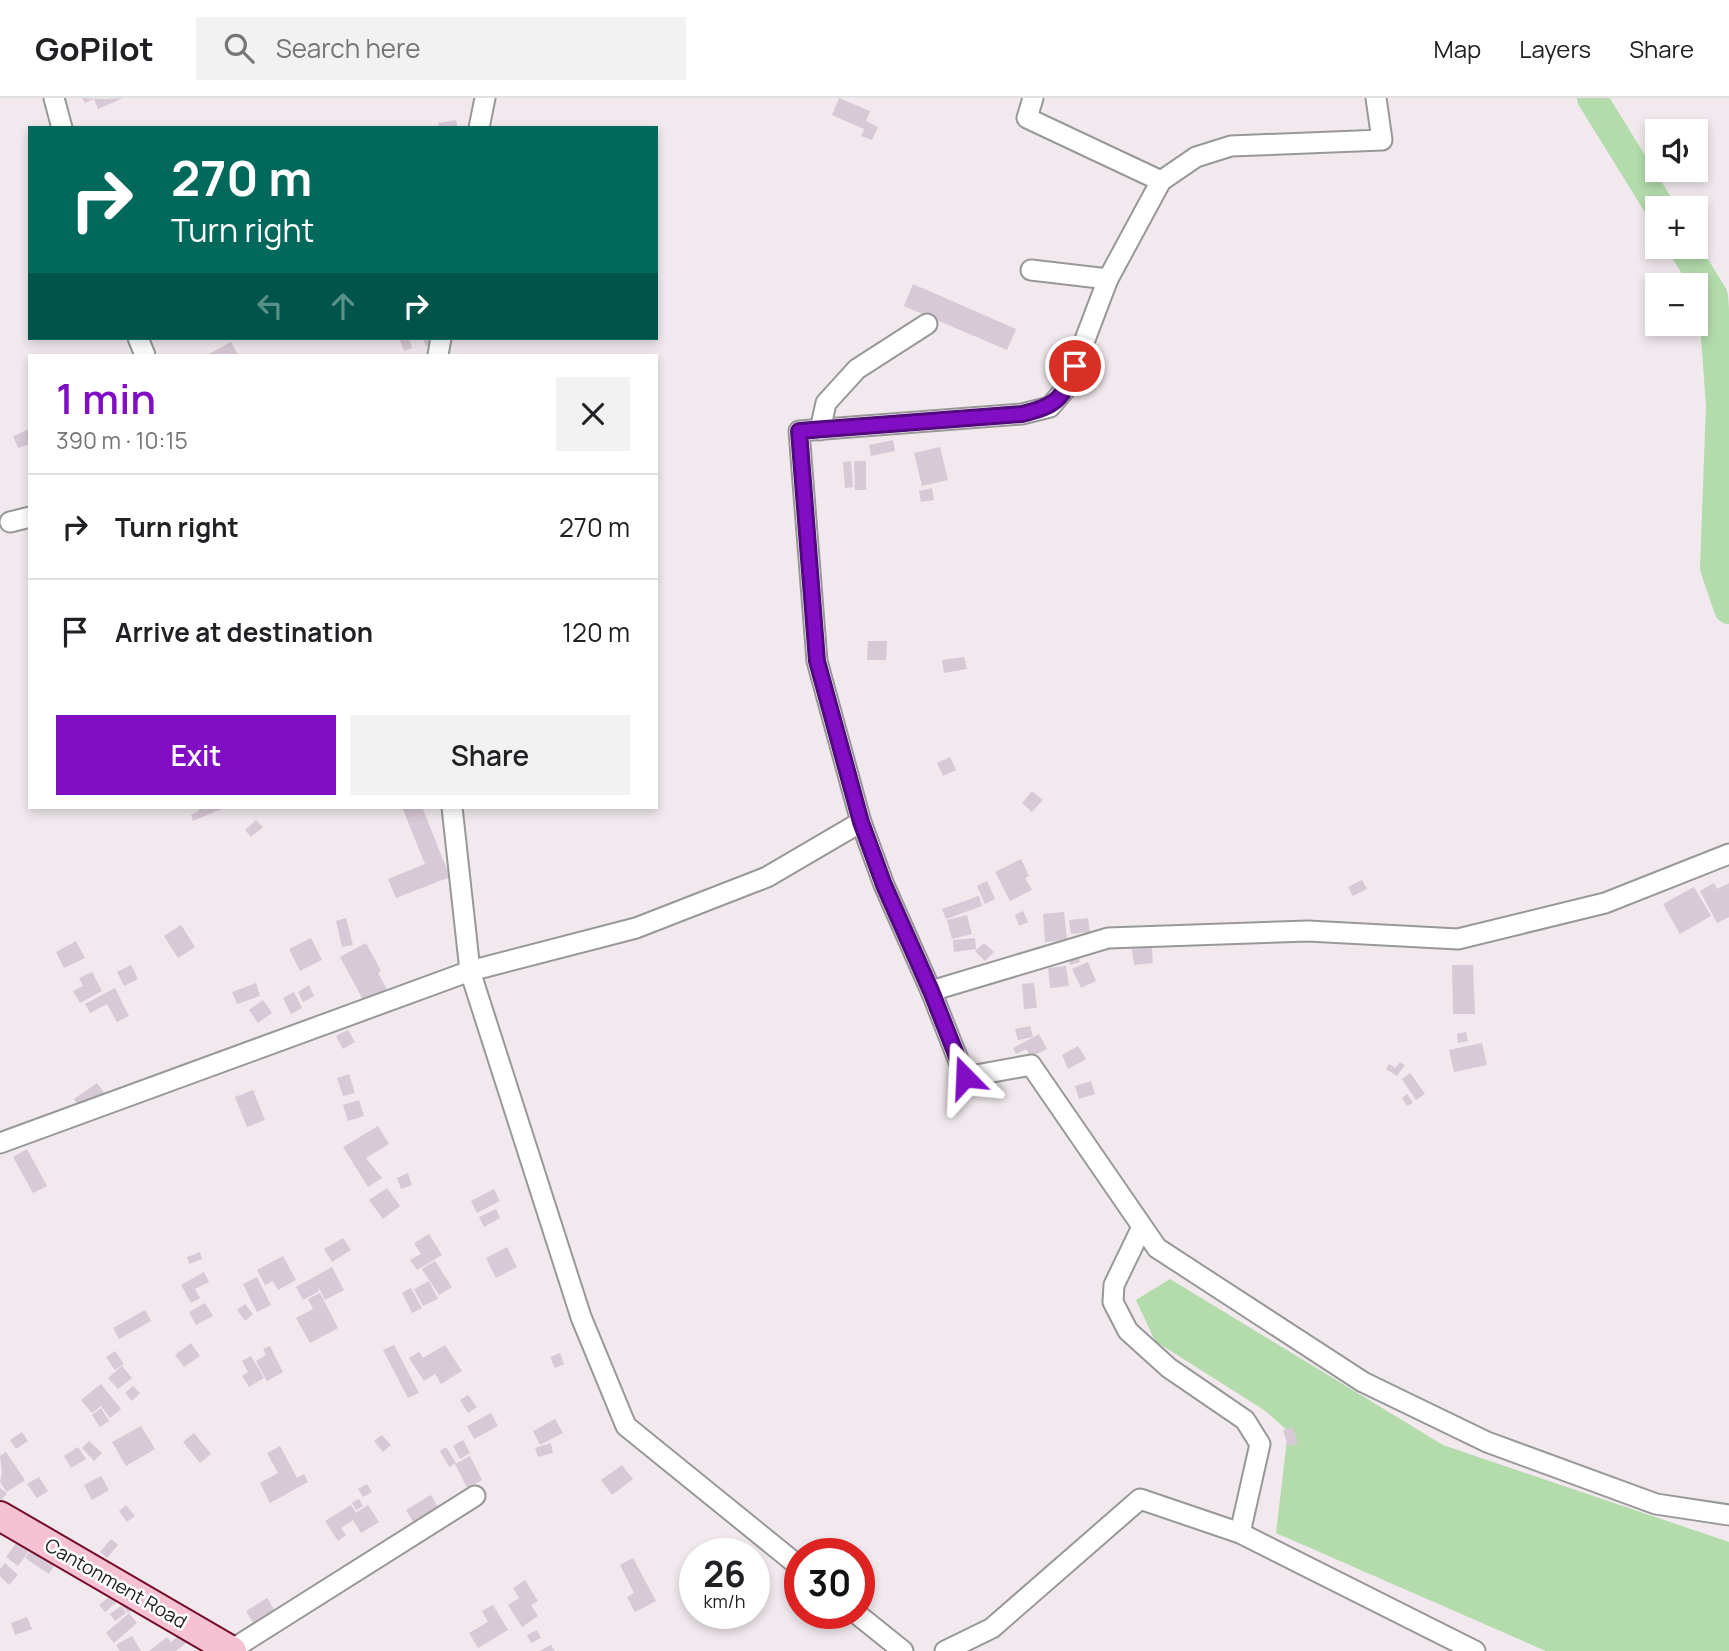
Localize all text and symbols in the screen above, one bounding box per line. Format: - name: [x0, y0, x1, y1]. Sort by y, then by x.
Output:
- search box: [196, 17, 686, 80]
- text: GoPilot: [35, 26, 154, 71]
- icon: search: [220, 29, 258, 67]
- text: Search here: [276, 30, 420, 66]
- text: Map: [1434, 32, 1481, 65]
- text: Layers: [1519, 32, 1591, 65]
- text: Share: [1629, 32, 1694, 65]
- map controls: [1645, 119, 1708, 336]
- button: sound: [1645, 119, 1708, 182]
- text: 270 m: [171, 144, 312, 211]
- icon: right: [56, 154, 147, 245]
- button: +: [1645, 196, 1708, 259]
- text: Turn right: [171, 208, 314, 252]
- button: −: [1645, 273, 1708, 336]
- icon: left: [251, 287, 289, 325]
- icon: ahead: [324, 287, 362, 325]
- icon: right: [397, 287, 435, 325]
- pin: [1045, 336, 1105, 396]
- icon: arrive: [1056, 347, 1094, 385]
- text: 1 min: [56, 369, 156, 427]
- button: close: [556, 377, 630, 451]
- text: 390 m · 10:15: [56, 424, 188, 456]
- icon: right: [56, 508, 94, 546]
- text: Turn right: [115, 509, 239, 545]
- text: 270 m: [559, 509, 630, 545]
- icon: arrive: [56, 613, 94, 651]
- text: Arrive at destination: [115, 614, 373, 650]
- text: 120 m: [562, 614, 630, 650]
- button: Exit: [56, 715, 336, 795]
- button: Share: [350, 715, 630, 795]
- position arrow: [928, 1040, 1002, 1114]
- street label: Cantonment Road: [40, 1532, 192, 1634]
- speed limit sign: 30: [784, 1538, 875, 1629]
- text: 26: [703, 1550, 746, 1598]
- text: km/h: [704, 1589, 745, 1613]

